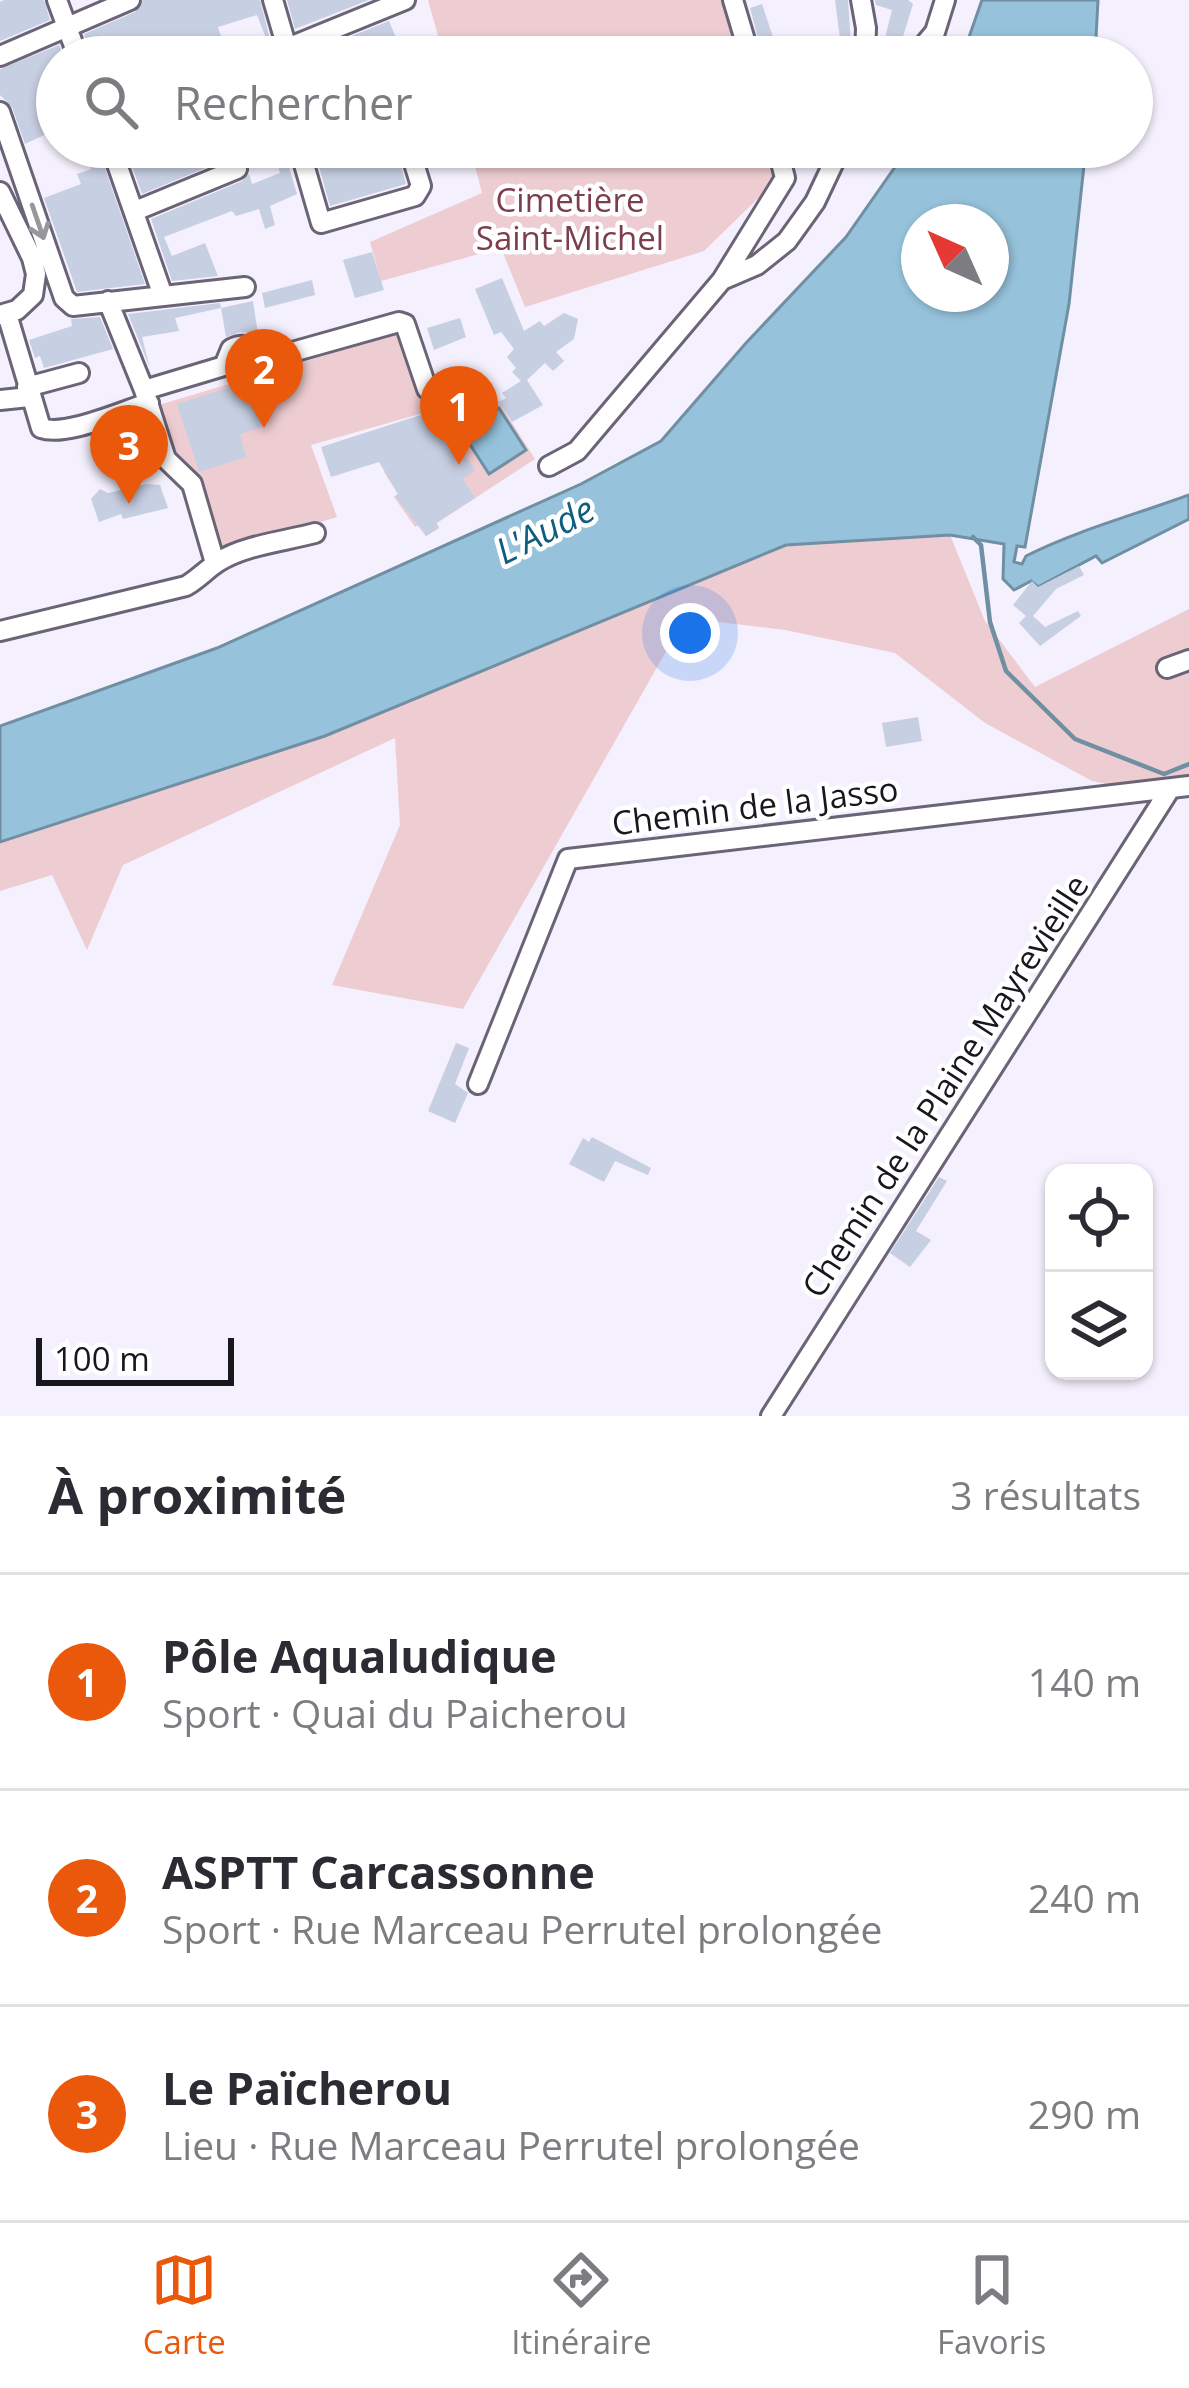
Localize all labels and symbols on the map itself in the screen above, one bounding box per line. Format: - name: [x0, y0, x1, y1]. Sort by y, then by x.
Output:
- park label: Cimetière Saint-Michel: [476, 177, 664, 260]
- one-way arrow: [29, 203, 50, 240]
- north arrow: [901, 204, 1009, 312]
- pin: 2: [225, 329, 303, 428]
- pin: 1: [420, 366, 498, 465]
- pin: 3: [90, 405, 168, 504]
- water label: L'Aude: [487, 484, 603, 575]
- your location: [660, 603, 720, 663]
- street label: Chemin de la Jasso: [609, 766, 901, 845]
- street label: Chemin de la Plaine Mayrevieille: [791, 866, 1098, 1306]
- scale bar: [36, 1332, 234, 1385]

